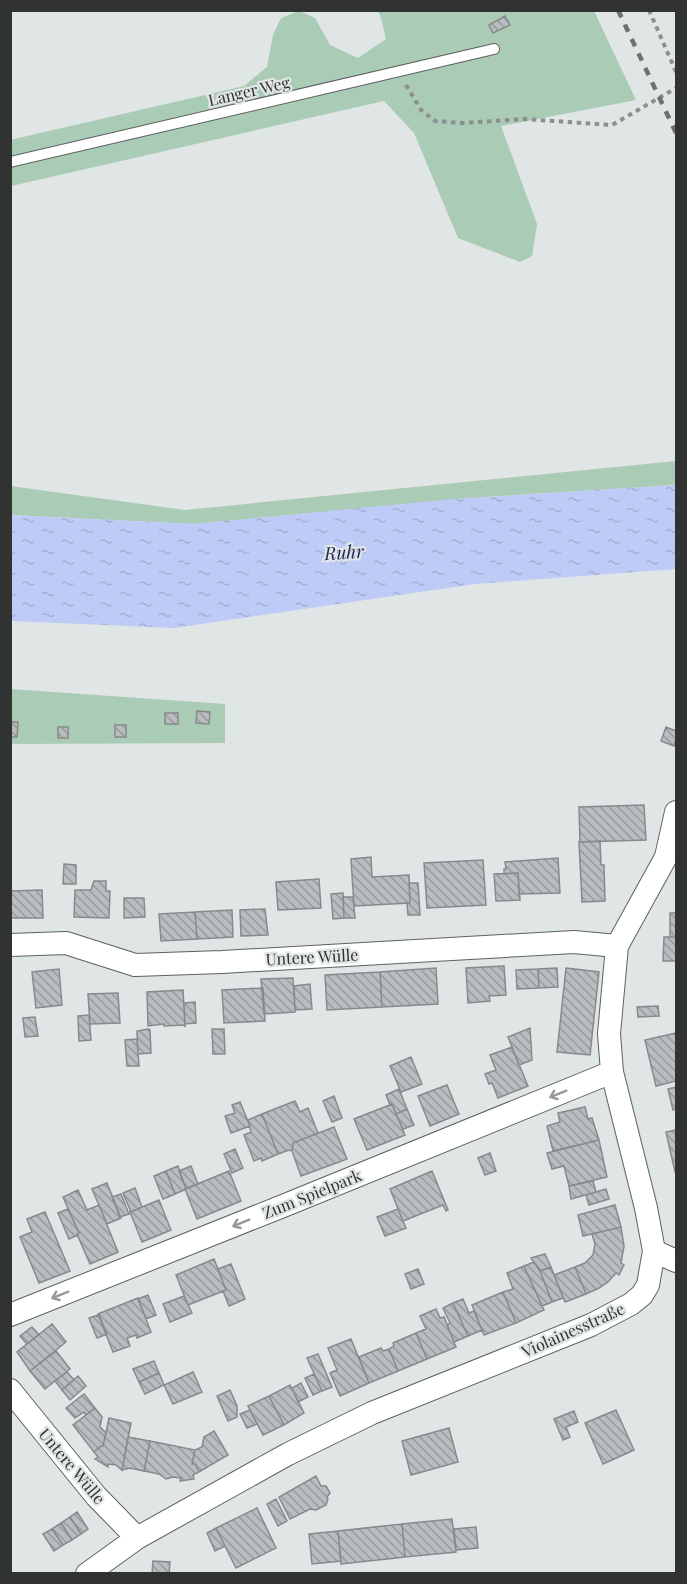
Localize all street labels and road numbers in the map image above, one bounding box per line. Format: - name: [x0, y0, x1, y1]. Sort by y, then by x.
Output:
- street label: Langer Weg: [206, 71, 292, 110]
- street label: Untere Wülle: [265, 944, 359, 969]
- street label: Zum Spielpark: [259, 1164, 365, 1223]
- street label: Violainesstraße: [517, 1298, 627, 1362]
- street label: Untere Wülle: [35, 1423, 110, 1508]

